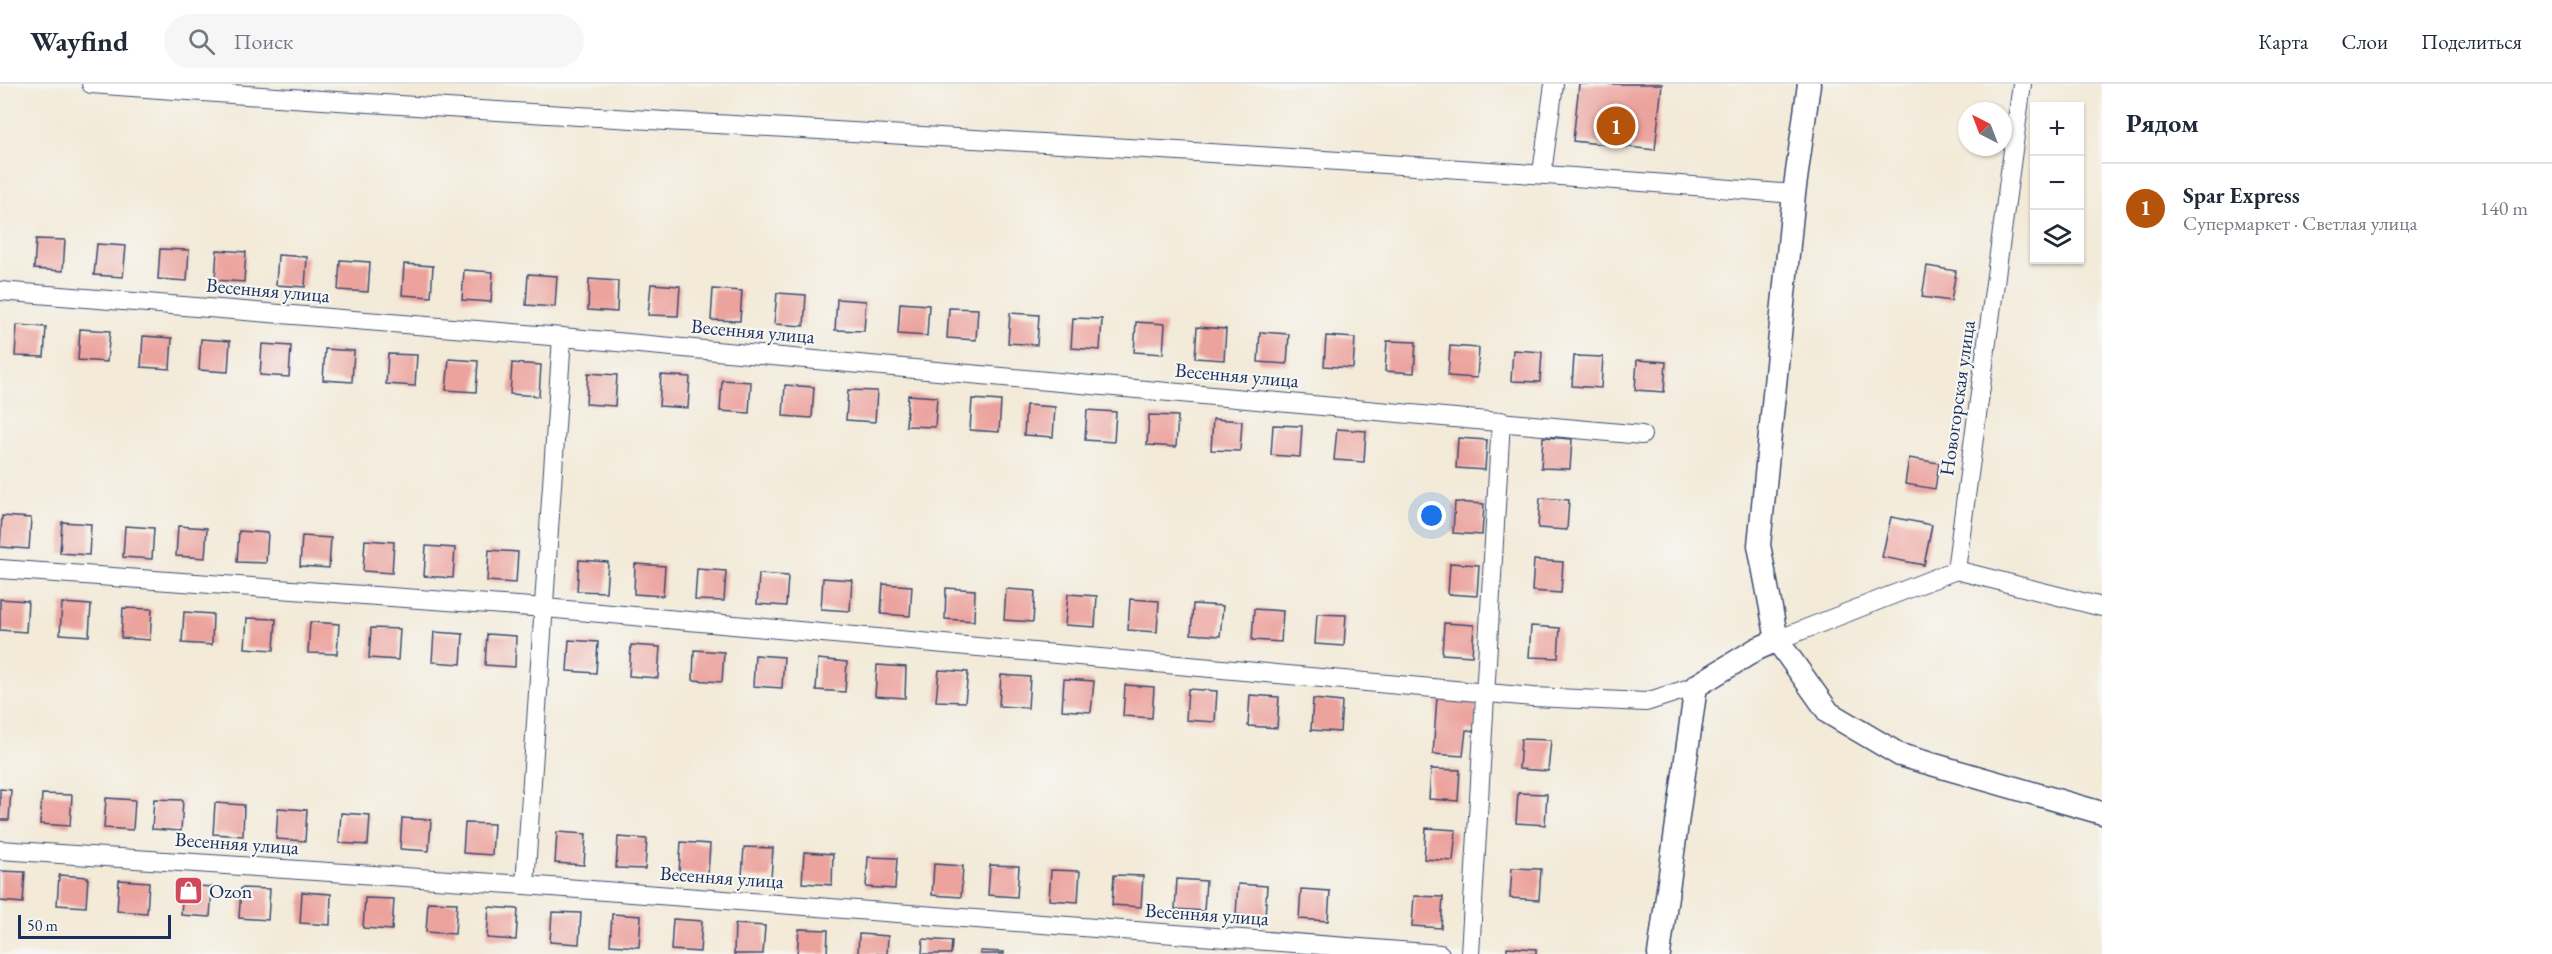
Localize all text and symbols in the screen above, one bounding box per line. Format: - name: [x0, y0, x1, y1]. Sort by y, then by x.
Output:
- search box: [164, 14, 584, 68]
- text: Wayfind: [30, 23, 128, 59]
- icon: search: [185, 25, 218, 58]
- text: Поиск: [233, 27, 293, 56]
- text: Карта: [2258, 28, 2308, 55]
- text: Слои: [2341, 28, 2388, 55]
- text: Поделиться: [2421, 28, 2522, 55]
- north arrow: [1958, 102, 2012, 156]
- map controls: [2030, 102, 2084, 264]
- button: +: [2030, 102, 2084, 156]
- pin: 1: [1596, 104, 1636, 148]
- text: Рядом: [2126, 106, 2199, 140]
- button: −: [2030, 156, 2084, 210]
- text: Spar Express: [2183, 181, 2300, 210]
- text: 1: [2140, 195, 2151, 221]
- text: 140 m: [2480, 195, 2528, 221]
- button: layers: [2030, 210, 2084, 264]
- text: Супермаркет · Светлая улица: [2183, 210, 2417, 236]
- street label: Весенняя улица: [205, 272, 331, 308]
- street label: Весенняя улица: [690, 313, 816, 349]
- street label: Новогорская улица: [1933, 319, 1981, 477]
- street label: Весенняя улица: [1174, 357, 1300, 393]
- your location: [1417, 501, 1446, 530]
- street label: Весенняя улица: [174, 826, 300, 860]
- street label: Весенняя улица: [659, 860, 785, 894]
- shop icon: Ozon: [172, 875, 204, 907]
- place label: Ozon: [209, 878, 253, 904]
- street label: Весенняя улица: [1144, 897, 1270, 931]
- scale bar: [18, 912, 171, 940]
- text: 50 m: [27, 915, 58, 936]

